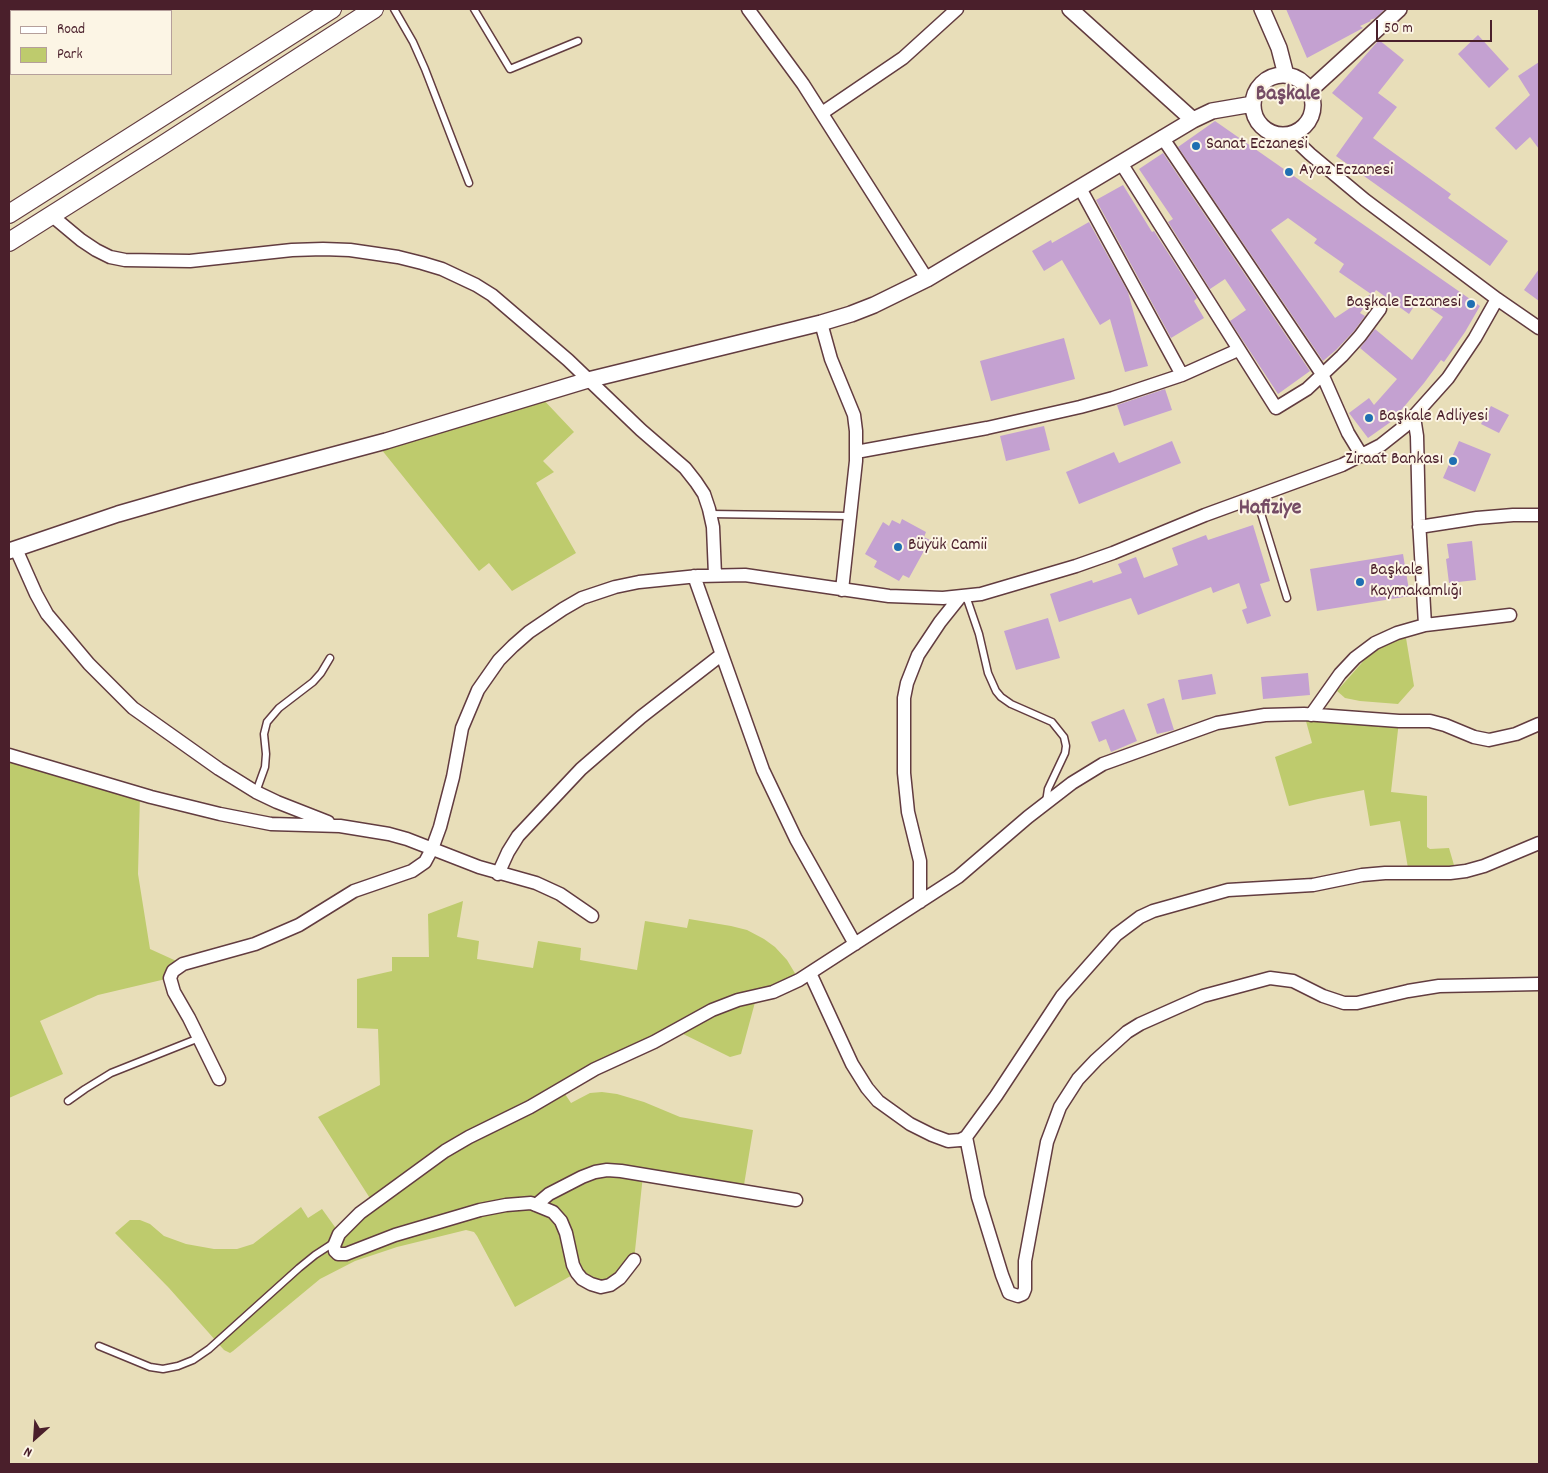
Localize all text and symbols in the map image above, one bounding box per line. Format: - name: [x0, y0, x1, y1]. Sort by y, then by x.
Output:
- legend: [10, 10, 172, 75]
- scale bar: [1378, 10, 1494, 42]
- text: 50 m: [1384, 18, 1413, 40]
- text: Road: [57, 19, 85, 41]
- text: Park: [57, 44, 83, 66]
- district label: Başkale: [1256, 83, 1320, 109]
- place label: Sanat Eczanesi: [1206, 135, 1308, 157]
- marker: Sanat Eczanesi: [1190, 140, 1202, 152]
- place label: Ayaz Eczanesi: [1299, 161, 1393, 183]
- marker: Ayaz Eczanesi: [1283, 166, 1295, 178]
- place label: Başkale Eczanesi: [1346, 293, 1461, 315]
- marker: Başkale Eczanesi: [1465, 298, 1477, 310]
- place label: Başkale Adliyesi: [1379, 407, 1488, 429]
- marker: Başkale Adliyesi: [1363, 412, 1375, 424]
- place label: Ziraat Bankası: [1345, 450, 1443, 472]
- marker: Ziraat Bankası: [1447, 455, 1459, 467]
- district label: Hafiziye: [1239, 497, 1301, 523]
- place label: Büyük Camii: [908, 536, 987, 558]
- marker: Büyük Camii: [892, 541, 904, 553]
- place label: Başkale Kaymakamlığı: [1370, 561, 1462, 604]
- marker: Başkale Kaymakamlığı: [1354, 576, 1366, 588]
- north arrow: [10, 1413, 60, 1463]
- text: N: [21, 1441, 36, 1462]

